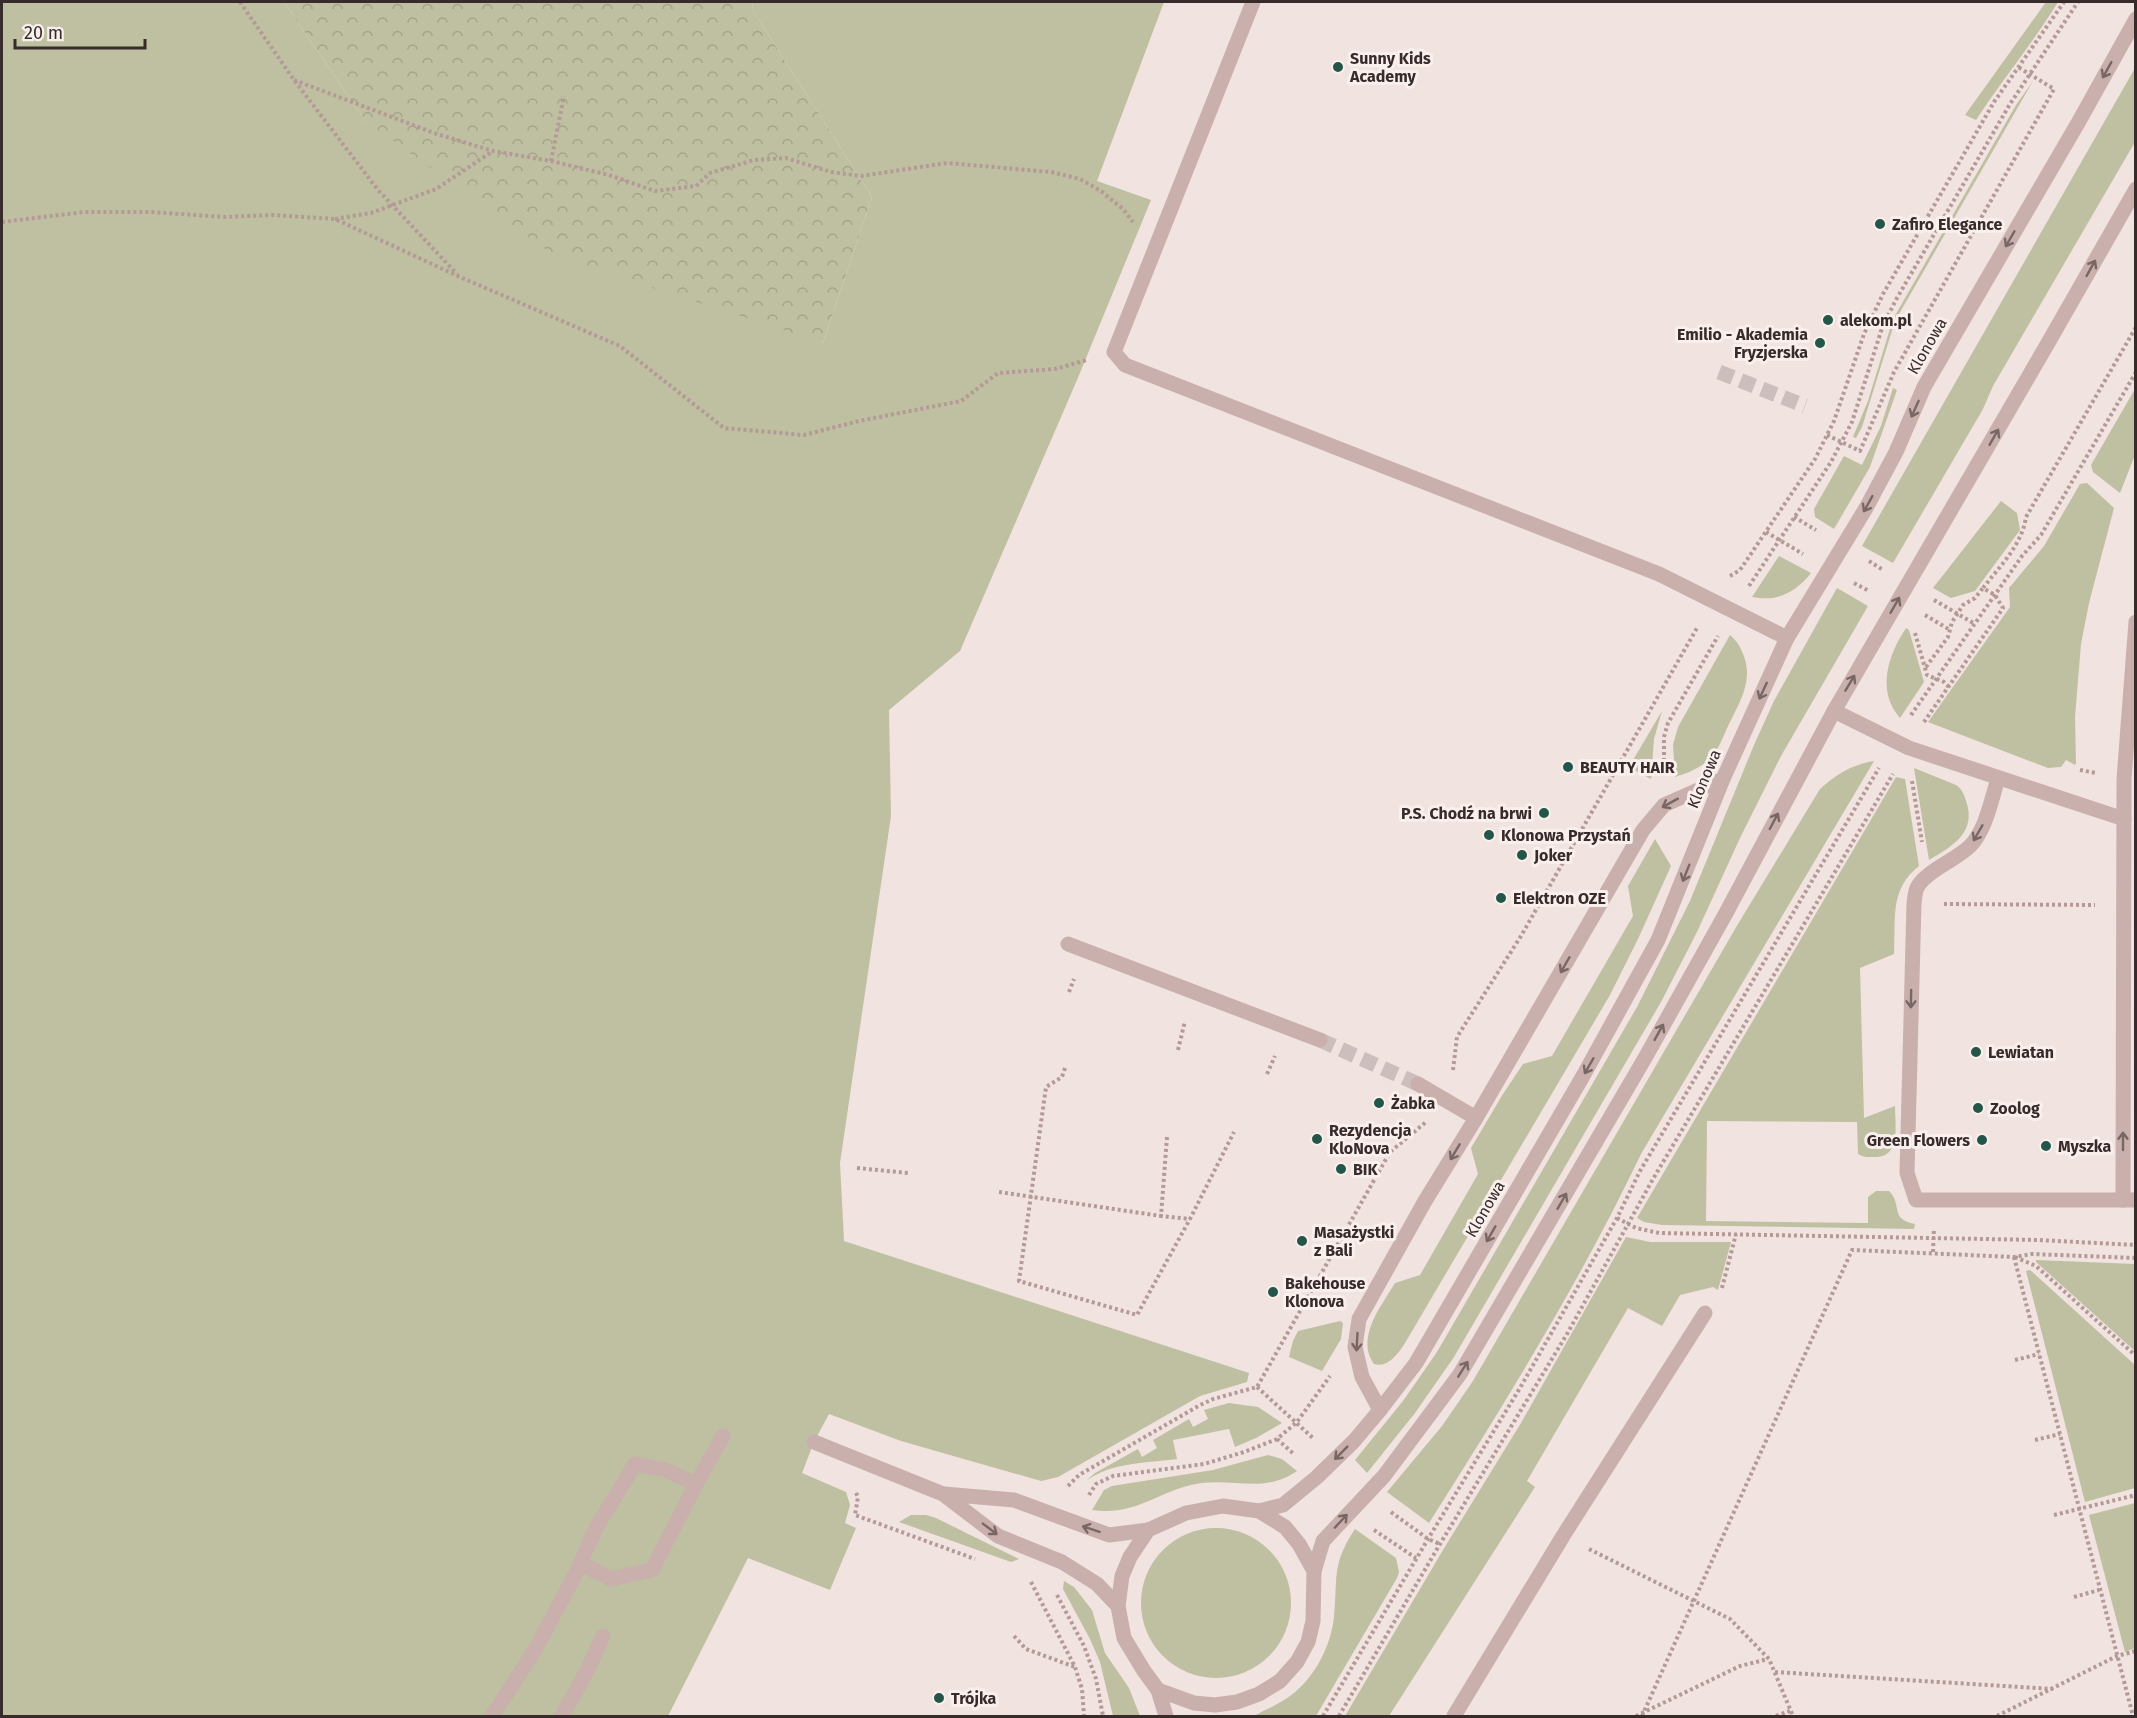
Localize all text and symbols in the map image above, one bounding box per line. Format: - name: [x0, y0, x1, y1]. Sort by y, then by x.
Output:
- scale bar: [15, 12, 146, 50]
- text: 20 m: [24, 22, 63, 44]
- place label: Sunny Kids Academy: [1349, 49, 1431, 86]
- marker: Sunny Kids Academy: [1331, 60, 1345, 74]
- one-way arrow: [2101, 61, 2113, 78]
- place label: Zafiro Elegance: [1892, 215, 2003, 234]
- marker: Zafiro Elegance: [1873, 217, 1887, 231]
- one-way arrow: [2004, 230, 2016, 247]
- one-way arrow: [2085, 260, 2097, 277]
- place label: alekom.pl: [1840, 311, 1912, 330]
- marker: alekom.pl: [1821, 313, 1835, 327]
- street label: Klonowa: [1903, 314, 1951, 378]
- place label: Emilio - Akademia Fryzjerska: [1677, 325, 1808, 362]
- marker: Emilio - Akademia Fryzjerska: [1813, 336, 1827, 350]
- one-way arrow: [1908, 400, 1919, 418]
- one-way arrow: [1988, 429, 2000, 446]
- one-way arrow: [1862, 494, 1873, 512]
- one-way arrow: [1889, 597, 1901, 614]
- one-way arrow: [1844, 675, 1856, 692]
- one-way arrow: [1756, 682, 1768, 700]
- street label: Klonowa: [1683, 747, 1725, 811]
- place label: BEAUTY HAIR: [1580, 758, 1675, 777]
- marker: BEAUTY HAIR: [1561, 760, 1575, 774]
- one-way arrow: [1662, 797, 1679, 809]
- place label: P.S. Chodź na brwi: [1401, 804, 1532, 823]
- marker: P.S. Chodź na brwi: [1537, 806, 1551, 820]
- one-way arrow: [1769, 813, 1781, 831]
- one-way arrow: [1972, 824, 1984, 841]
- place label: Klonowa Przystań: [1501, 826, 1631, 845]
- marker: Klonowa Przystań: [1482, 828, 1496, 842]
- place label: Joker: [1533, 846, 1573, 865]
- marker: Joker: [1515, 848, 1529, 862]
- one-way arrow: [1680, 863, 1691, 881]
- place label: Elektron OZE: [1513, 889, 1606, 908]
- marker: Elektron OZE: [1494, 891, 1508, 905]
- one-way arrow: [1558, 957, 1570, 974]
- one-way arrow: [1906, 989, 1917, 1009]
- one-way arrow: [1654, 1024, 1666, 1041]
- place label: Lewiatan: [1988, 1043, 2054, 1062]
- marker: Lewiatan: [1969, 1045, 1983, 1059]
- one-way arrow: [1583, 1056, 1594, 1074]
- place label: Żabka: [1391, 1094, 1435, 1113]
- marker: Żabka: [1372, 1096, 1386, 1110]
- place label: Zoolog: [1990, 1099, 2040, 1118]
- marker: Zoolog: [1971, 1101, 1985, 1115]
- place label: Rezydencja KloNova: [1329, 1121, 1412, 1158]
- place label: Green Flowers: [1867, 1131, 1970, 1150]
- marker: Rezydencja KloNova: [1310, 1132, 1324, 1146]
- one-way arrow: [2117, 1132, 2129, 1152]
- marker: Green Flowers: [1975, 1133, 1989, 1147]
- place label: Myszka: [2058, 1137, 2111, 1156]
- marker: Myszka: [2039, 1139, 2053, 1153]
- one-way arrow: [1449, 1143, 1461, 1160]
- place label: BIK: [1353, 1160, 1379, 1179]
- marker: BIK: [1334, 1162, 1348, 1176]
- street label: Klonowa: [1461, 1177, 1509, 1241]
- one-way arrow: [1556, 1193, 1568, 1210]
- place label: Masażystki z Bali: [1314, 1223, 1394, 1260]
- one-way arrow: [1485, 1225, 1497, 1242]
- marker: Masażystki z Bali: [1295, 1234, 1309, 1248]
- place label: Bakehouse Klonova: [1285, 1274, 1366, 1311]
- marker: Bakehouse Klonova: [1266, 1285, 1280, 1299]
- one-way arrow: [1351, 1331, 1362, 1351]
- one-way arrow: [1457, 1361, 1469, 1378]
- one-way arrow: [1334, 1446, 1349, 1460]
- one-way arrow: [1334, 1513, 1348, 1528]
- one-way arrow: [1082, 1522, 1101, 1533]
- one-way arrow: [981, 1523, 997, 1536]
- place label: Trójka: [951, 1689, 997, 1708]
- marker: Trójka: [932, 1691, 946, 1705]

